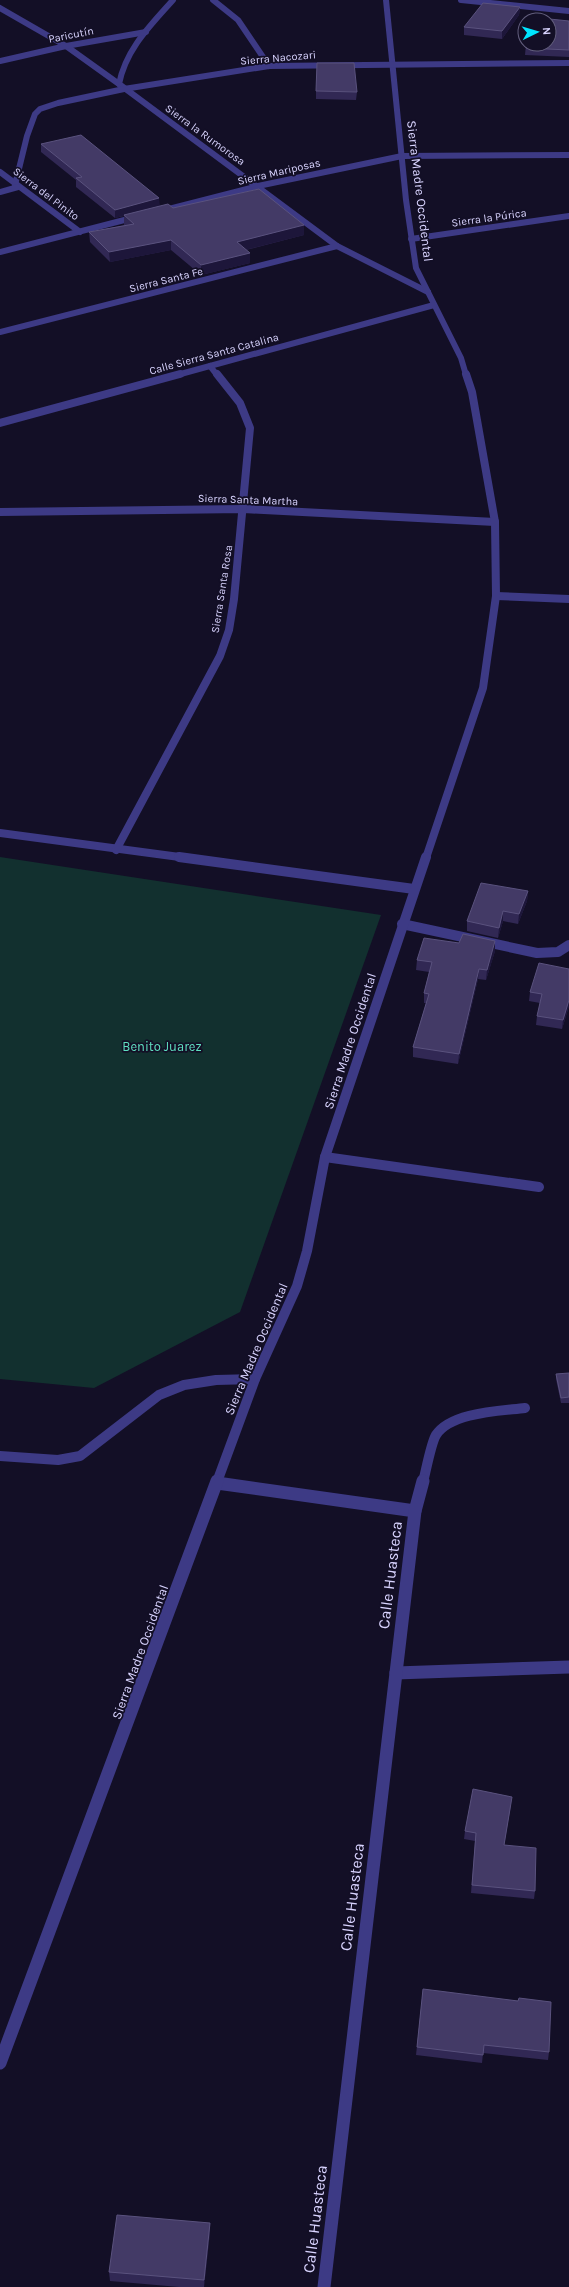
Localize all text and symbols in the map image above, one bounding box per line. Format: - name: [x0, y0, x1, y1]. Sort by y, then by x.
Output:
- north arrow: [517, 12, 557, 52]
- street label: Paricutín: [47, 24, 95, 46]
- text: N: [540, 27, 553, 36]
- street label: Sierra Nacozari: [240, 48, 316, 68]
- street label: Sierra la Rumorosa: [163, 102, 247, 168]
- street label: Sierra Madre Occidental: [404, 120, 436, 262]
- street label: Sierra Mariposas: [236, 156, 322, 188]
- street label: Sierra del Pinito: [10, 165, 82, 223]
- street label: Sierra la Púrica: [451, 206, 527, 230]
- street label: Sierra Santa Fe: [128, 264, 205, 295]
- street label: Calle Sierra Santa Catalina: [148, 330, 280, 378]
- street label: Sierra Santa Martha: [198, 492, 298, 508]
- street label: Sierra Santa Rosa: [209, 544, 235, 634]
- street label: Sierra Madre Occidental: [321, 971, 379, 1111]
- park label: Benito Juarez: [122, 1039, 202, 1054]
- street label: Sierra Madre Occidental: [221, 1281, 291, 1417]
- street label: Calle Huasteca: [374, 1520, 406, 1630]
- street label: Sierra Madre Occidental: [109, 1583, 171, 1721]
- street label: Calle Huasteca: [336, 1842, 368, 1952]
- street label: Calle Huasteca: [299, 2164, 331, 2274]

